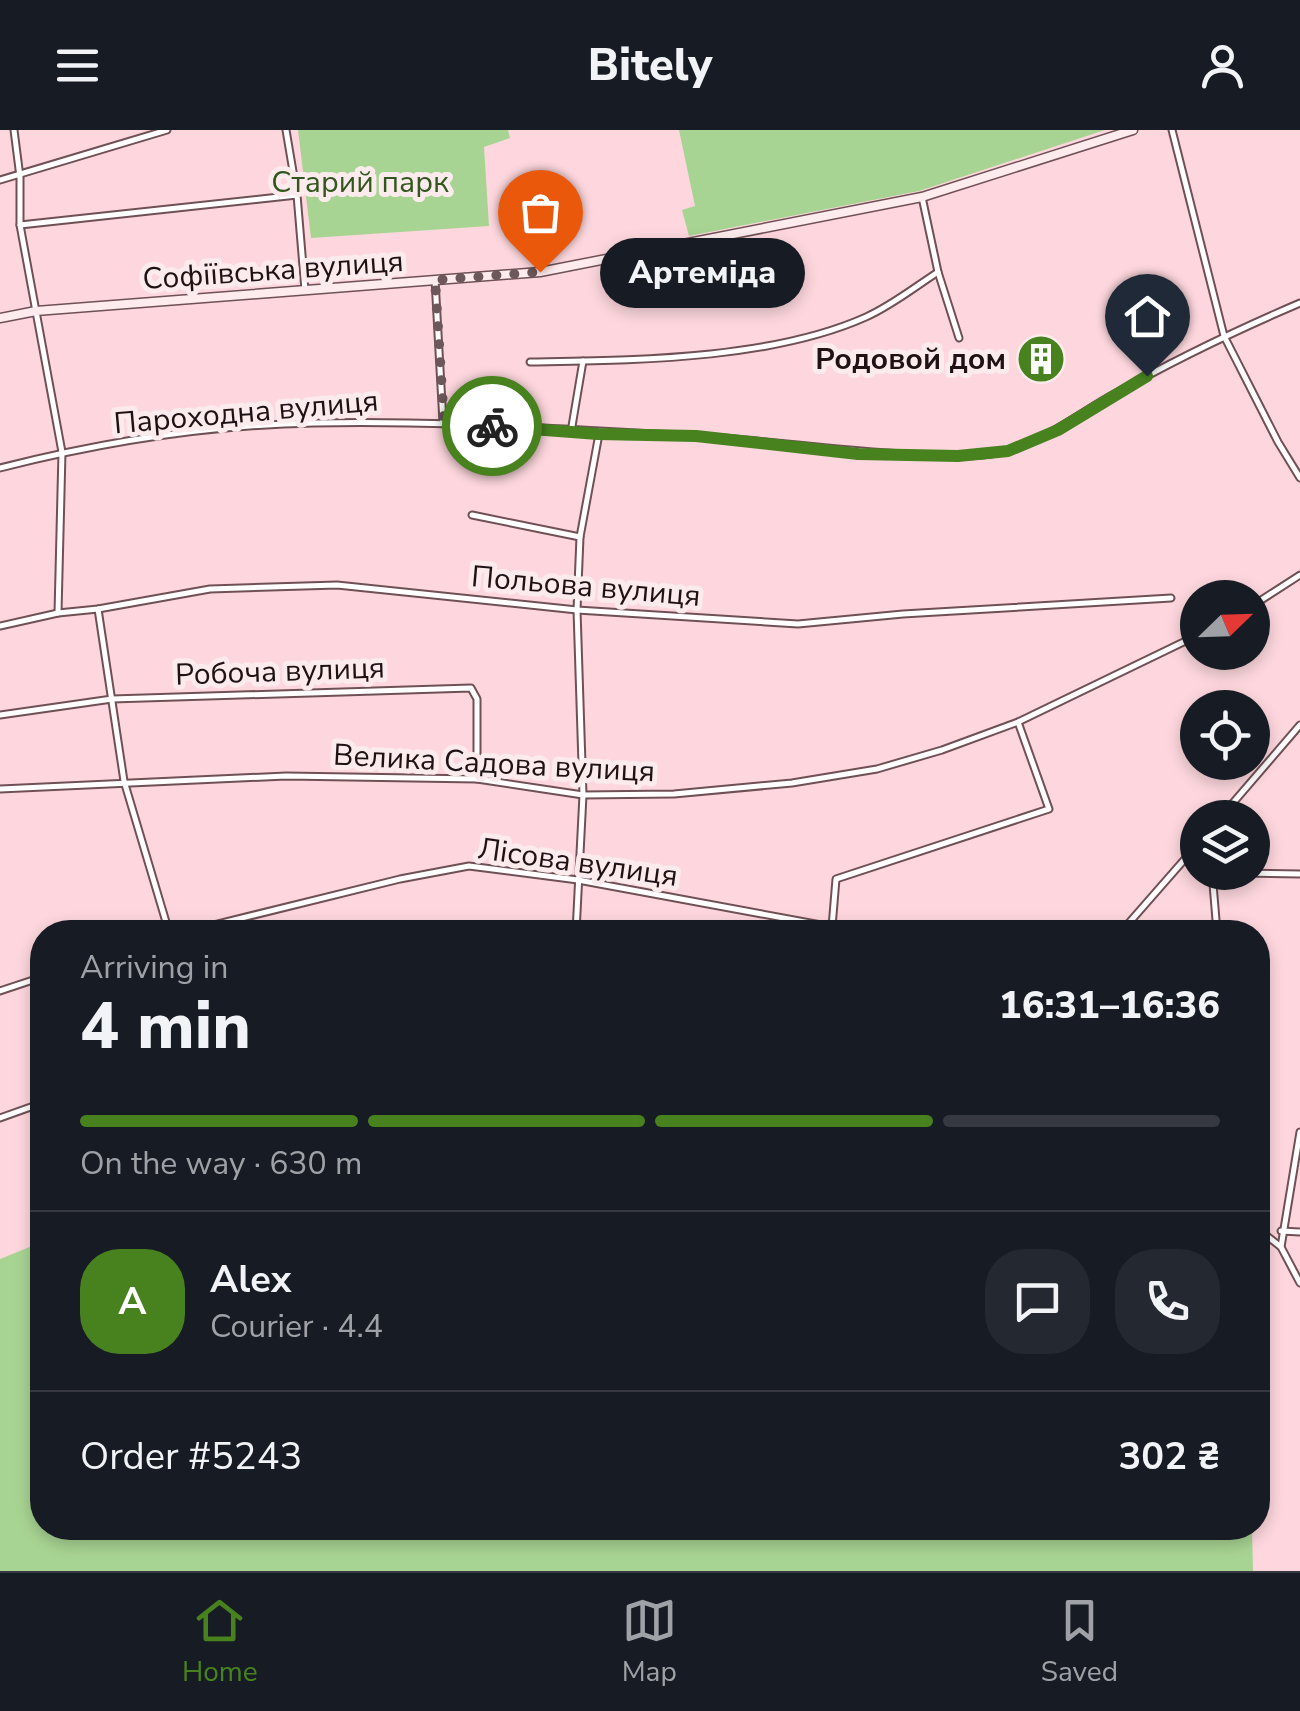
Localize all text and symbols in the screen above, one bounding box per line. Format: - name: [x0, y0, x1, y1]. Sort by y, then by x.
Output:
- text: Bitely: [588, 35, 712, 96]
- icon: menu: [50, 38, 105, 93]
- icon: person: [1195, 38, 1250, 93]
- park label: Старий парк: [271, 162, 449, 203]
- pin: [498, 170, 583, 273]
- icon: bag: [513, 185, 568, 240]
- callout: Артеміда: [600, 237, 805, 307]
- street label: Софіївська вулиця: [141, 241, 405, 300]
- text: Артеміда: [629, 251, 776, 294]
- pin: [1105, 274, 1190, 377]
- icon: home: [1120, 289, 1175, 344]
- building icon: Родовой дом: [1015, 333, 1067, 385]
- place label: Родовой дом: [815, 339, 1006, 380]
- courier: [442, 376, 542, 476]
- street label: Пароходна вулиця: [112, 381, 380, 444]
- icon: bike: [465, 399, 520, 454]
- street label: Польова вулиця: [470, 556, 702, 617]
- north arrow: [1180, 580, 1270, 670]
- map controls: [1180, 580, 1270, 890]
- street label: Робоча вулиця: [174, 647, 386, 696]
- button: locate: [1180, 690, 1270, 780]
- street label: Велика Садова вулиця: [332, 735, 656, 792]
- button: layers: [1180, 800, 1270, 890]
- street label: Лісова вулиця: [476, 828, 680, 897]
- text: Arriving in: [80, 946, 228, 989]
- text: 16:31–16:36: [999, 980, 1220, 1031]
- text: 4 min: [80, 982, 251, 1071]
- text: On the way · 630 m: [80, 1142, 362, 1185]
- button: chat: [985, 1249, 1090, 1354]
- button: phone: [1115, 1249, 1220, 1354]
- text: Alex: [210, 1254, 291, 1305]
- text: A: [118, 1276, 147, 1327]
- text: Courier · 4.4: [210, 1305, 383, 1348]
- text: Order #5243: [80, 1431, 302, 1482]
- text: 302 ₴: [1119, 1431, 1220, 1482]
- tab: Home: [182, 1593, 258, 1691]
- tab: Map: [622, 1593, 677, 1691]
- tab: Saved: [1041, 1593, 1118, 1691]

